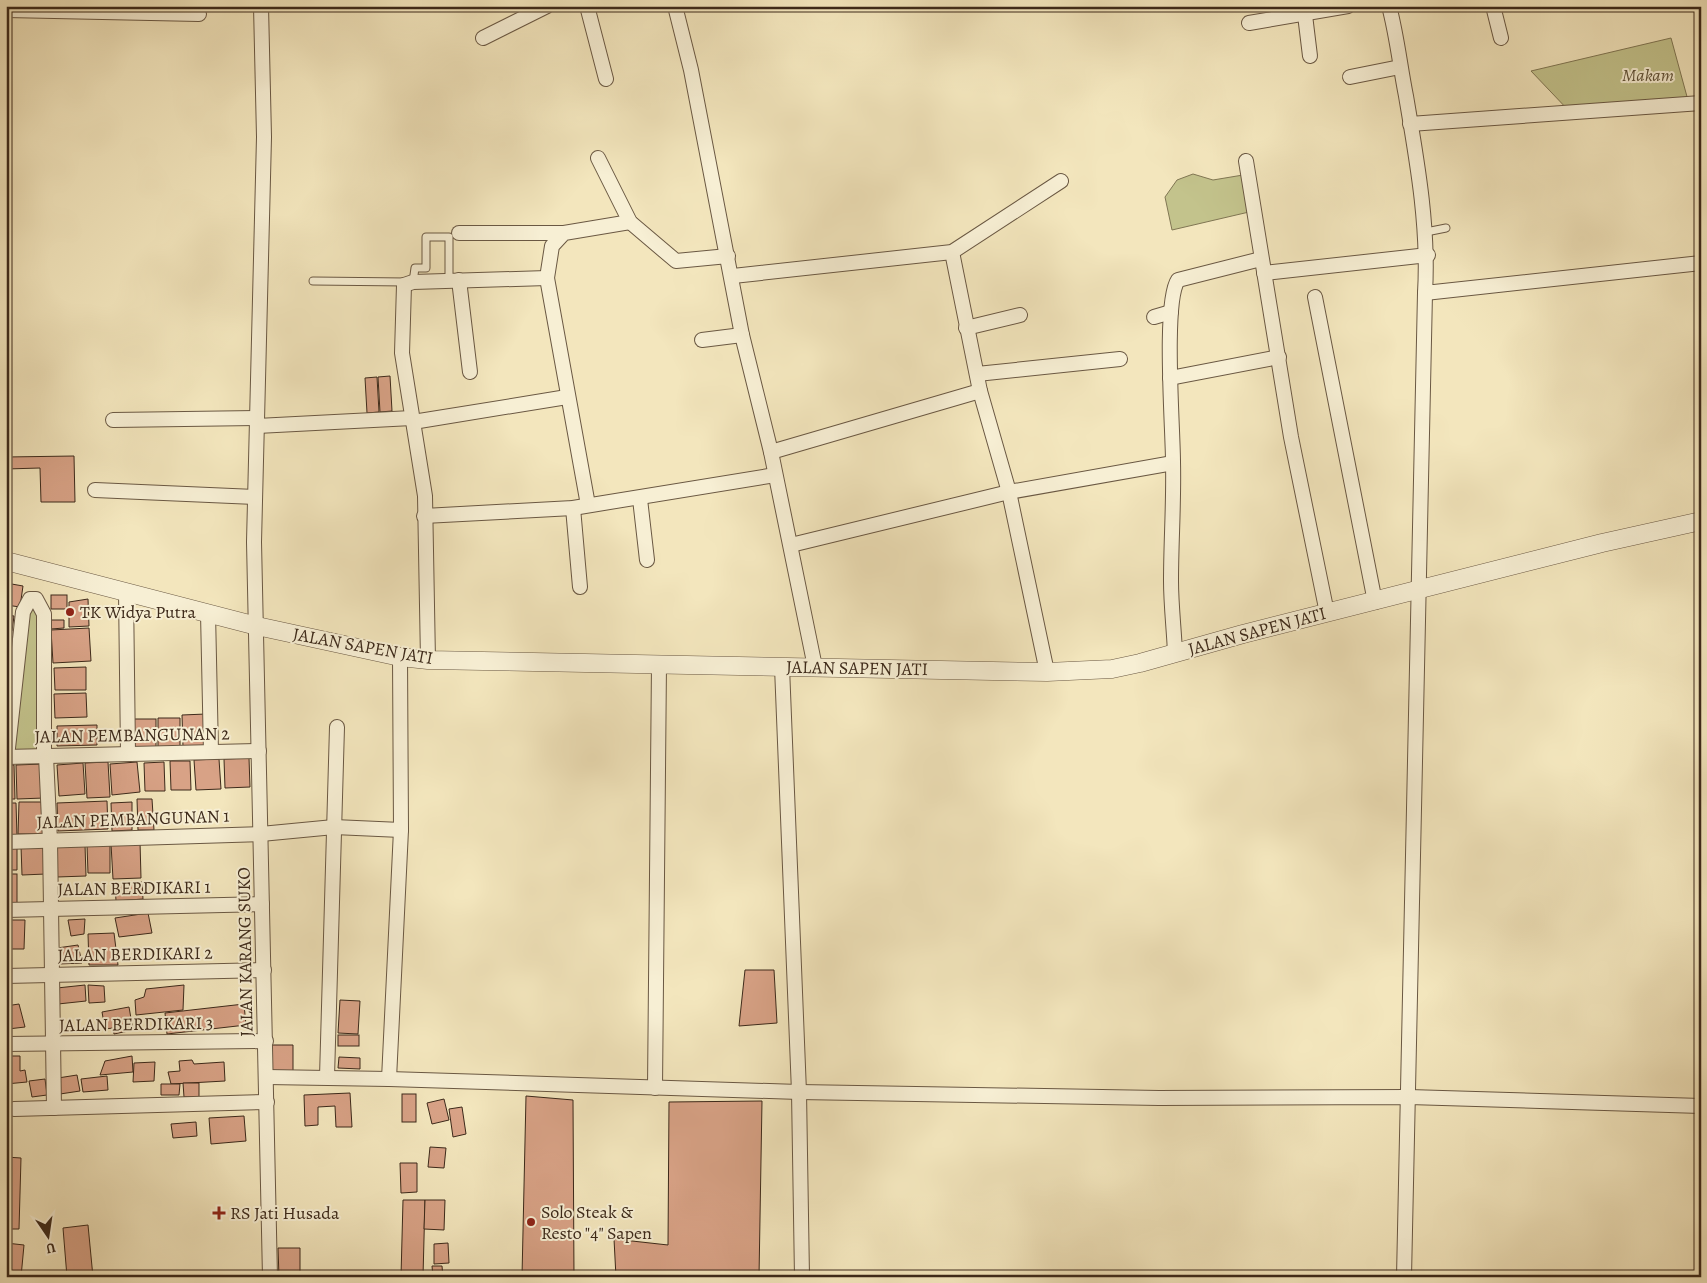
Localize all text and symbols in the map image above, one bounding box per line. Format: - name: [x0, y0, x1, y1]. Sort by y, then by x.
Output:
- park label: Makam: [1622, 63, 1674, 87]
- place label: TK Widya Putra: [80, 600, 196, 624]
- street label: JALAN SAPEN JATI: [1185, 601, 1329, 661]
- marker: TK Widya Putra: [64, 606, 76, 618]
- street label: JALAN SAPEN JATI: [291, 622, 435, 670]
- street label: JALAN SAPEN JATI: [786, 655, 928, 681]
- street label: JALAN PEMBANGUNAN 2: [34, 721, 230, 749]
- street label: JALAN PEMBANGUNAN 1: [36, 804, 230, 834]
- street label: JALAN KARANG SUKO: [232, 867, 258, 1037]
- street label: JALAN BERDIKARI 1: [57, 875, 211, 901]
- street label: JALAN BERDIKARI 2: [57, 941, 213, 967]
- street label: JALAN BERDIKARI 3: [59, 1011, 213, 1037]
- place label: Solo Steak & Resto "4" Sapen: [541, 1200, 652, 1245]
- place label: RS Jati Husada: [230, 1201, 340, 1225]
- marker: RS Jati Husada: [212, 1206, 226, 1220]
- north arrow: [22, 1210, 72, 1260]
- marker: Solo Steak & Resto "4" Sapen: [525, 1216, 537, 1228]
- text: U: [44, 1238, 57, 1258]

